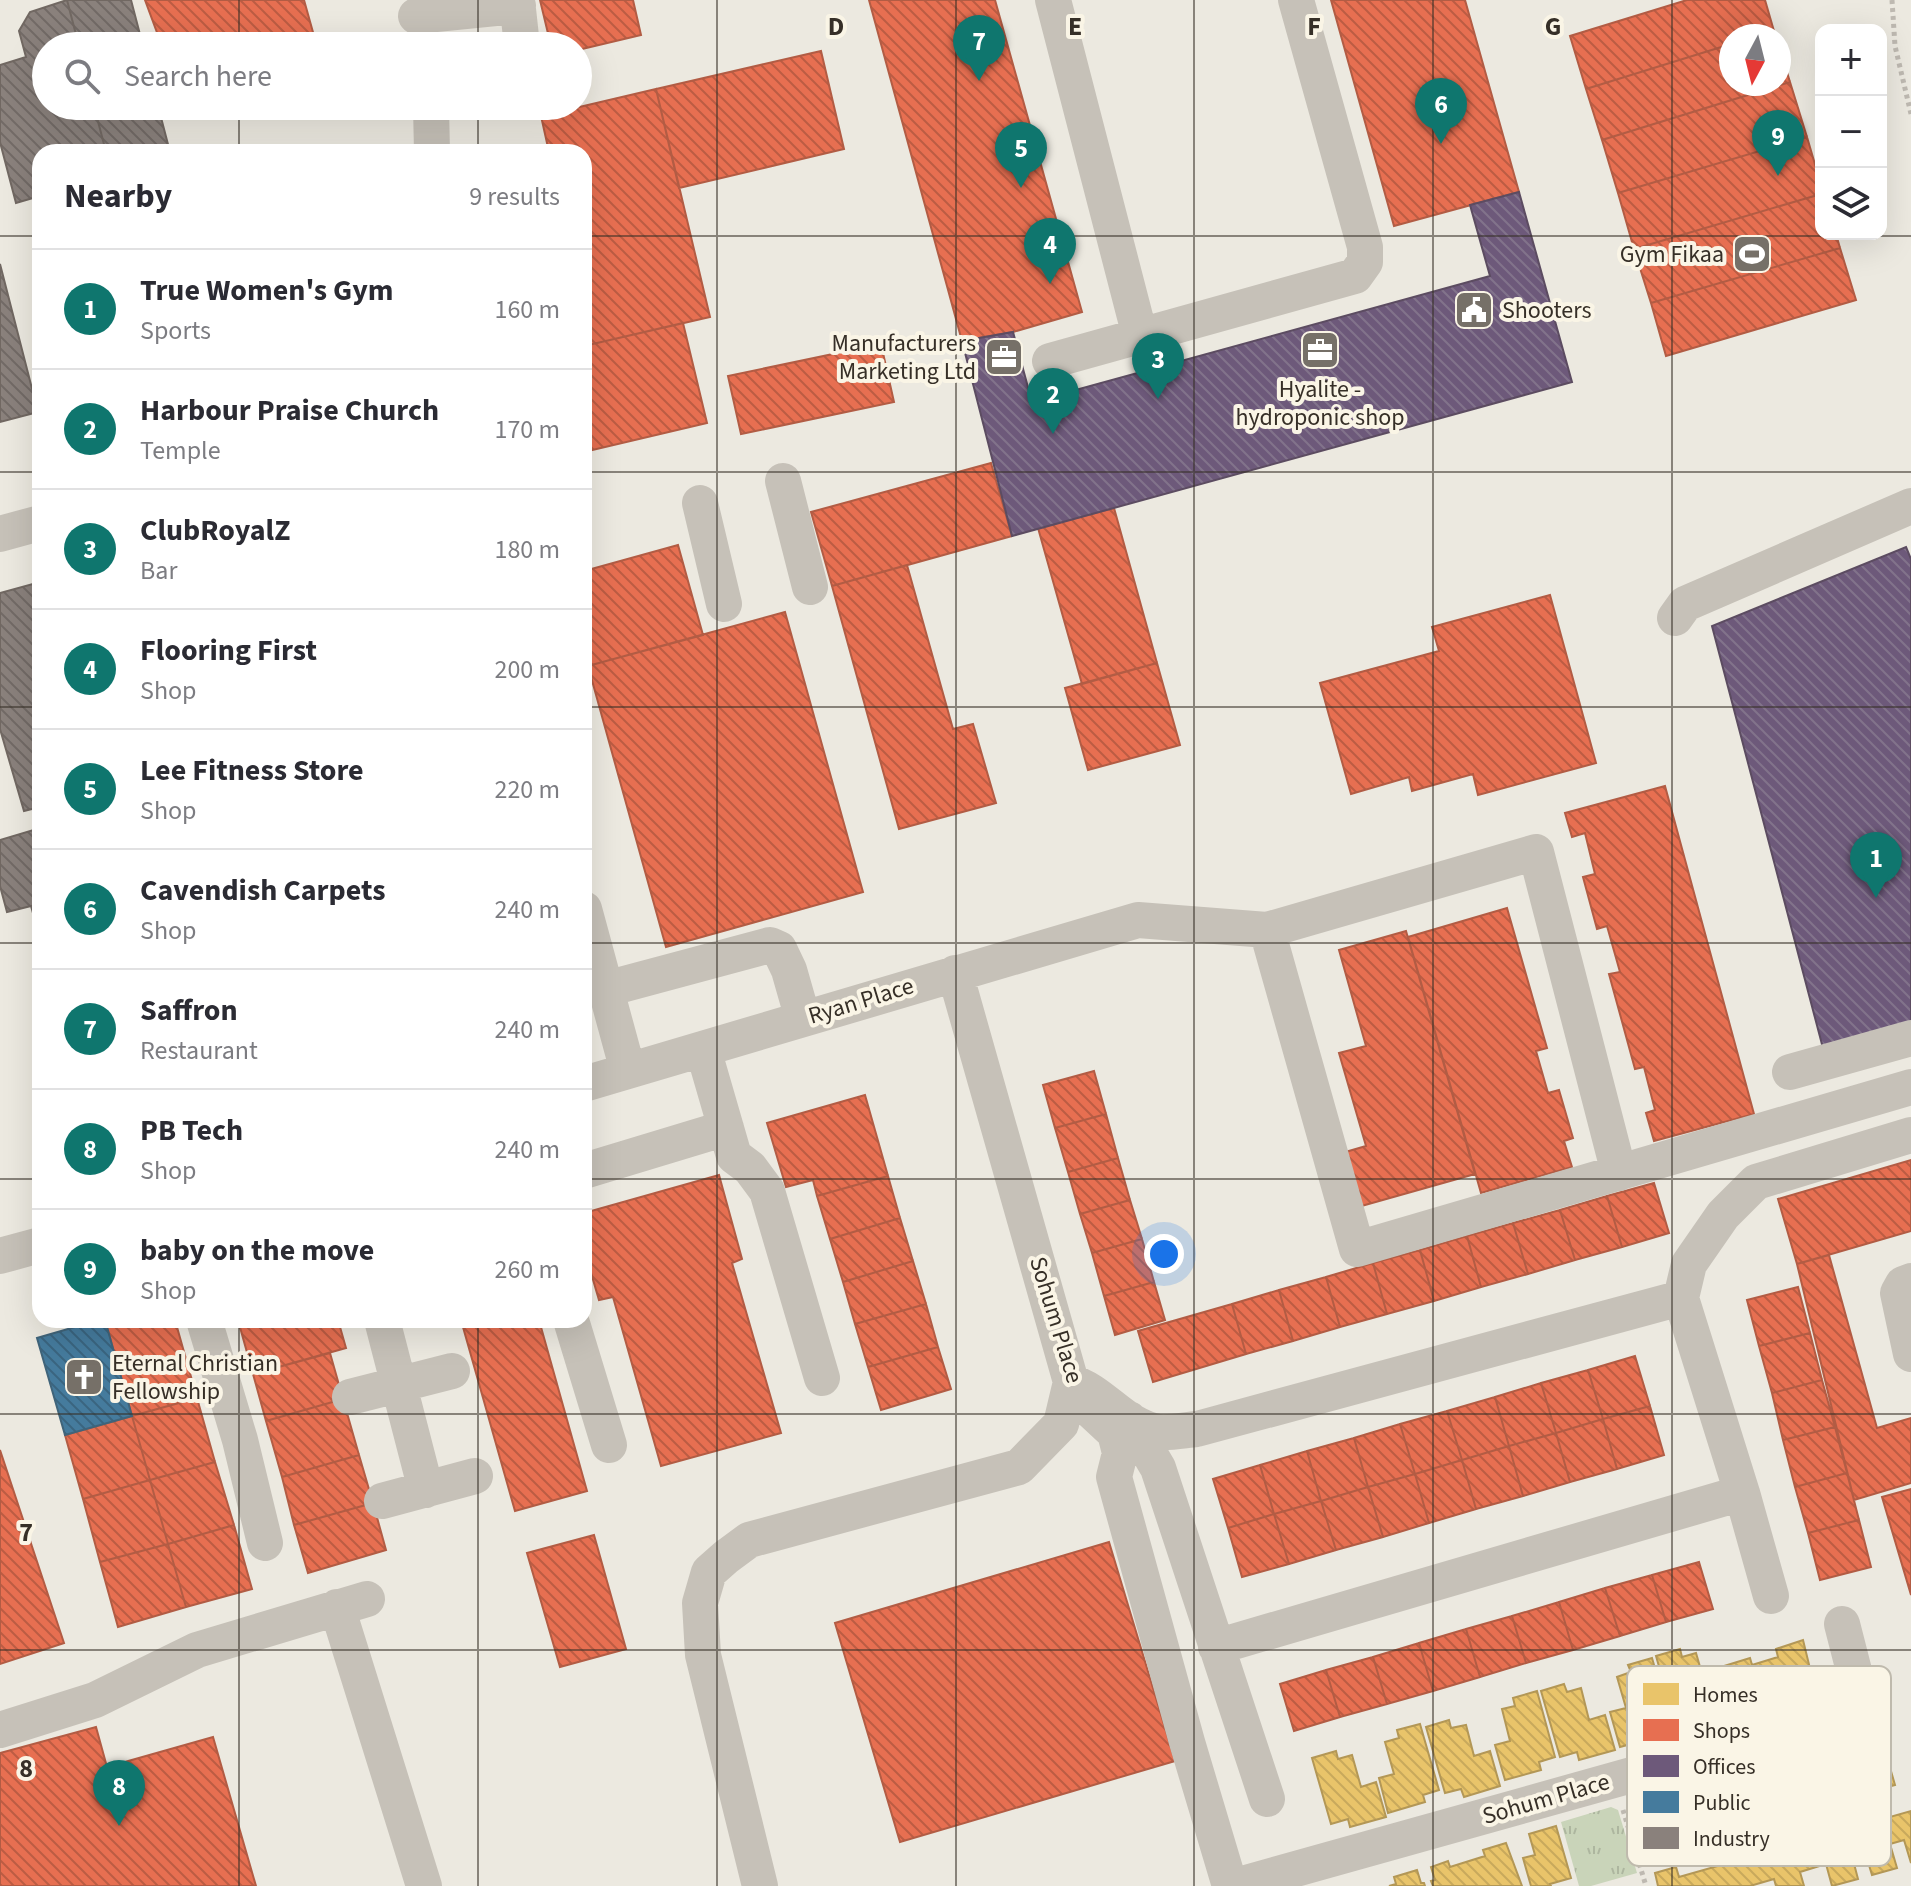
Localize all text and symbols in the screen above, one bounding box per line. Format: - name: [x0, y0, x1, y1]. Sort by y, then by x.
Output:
- text: D: [828, 8, 844, 45]
- text: E: [1068, 8, 1082, 45]
- text: F: [1307, 8, 1321, 45]
- text: G: [1545, 8, 1561, 45]
- pin: 7: [953, 15, 1005, 81]
- north arrow: [1719, 24, 1791, 96]
- map controls: [1815, 24, 1887, 240]
- button: +: [1815, 24, 1887, 96]
- search box: [32, 32, 592, 120]
- icon: search: [60, 54, 104, 98]
- text: Search here: [124, 55, 272, 98]
- pin: 6: [1415, 78, 1467, 144]
- button: −: [1815, 96, 1887, 168]
- pin: 9: [1752, 110, 1804, 176]
- pin: 5: [995, 122, 1047, 188]
- button: layers: [1815, 168, 1887, 240]
- text: Nearby: [64, 172, 172, 221]
- text: 9 results: [469, 178, 560, 215]
- pin: 4: [1024, 218, 1076, 284]
- sports icon: Gym Fikaa: [1731, 233, 1773, 275]
- place label: Gym Fikaa: [1620, 237, 1724, 272]
- text: True Women's Gym: [140, 269, 394, 312]
- public building icon: Shooters: [1453, 289, 1495, 331]
- text: 1: [83, 291, 97, 328]
- text: 160 m: [494, 291, 560, 328]
- place label: Shooters: [1502, 293, 1591, 328]
- text: Sports: [140, 312, 211, 349]
- place label: Manufacturers Marketing Ltd: [831, 326, 976, 389]
- office icon: Hyalite - hydroponic shop: [1299, 329, 1341, 371]
- pin: 3: [1132, 333, 1184, 399]
- office icon: Manufacturers Marketing Ltd: [983, 336, 1025, 378]
- pin: 2: [1027, 368, 1079, 434]
- place label: Hyalite - hydroponic shop: [1235, 372, 1405, 435]
- text: Harbour Praise Church: [140, 389, 439, 432]
- text: 2: [83, 411, 97, 448]
- text: 170 m: [494, 411, 560, 448]
- text: Temple: [140, 432, 221, 469]
- text: ClubRoyalZ: [140, 509, 290, 552]
- text: 3: [83, 531, 97, 568]
- text: 180 m: [494, 531, 560, 568]
- text: Bar: [140, 552, 177, 589]
- text: Flooring First: [140, 629, 317, 672]
- text: 4: [83, 651, 97, 688]
- text: 200 m: [494, 651, 560, 688]
- text: Shop: [140, 672, 197, 709]
- text: Lee Fitness Store: [140, 749, 364, 792]
- text: 5: [83, 771, 97, 808]
- text: 220 m: [494, 771, 560, 808]
- text: Shop: [140, 792, 197, 829]
- pin: 1: [1850, 832, 1902, 898]
- text: Cavendish Carpets: [140, 869, 385, 912]
- text: 6: [83, 891, 97, 928]
- text: 240 m: [494, 891, 560, 928]
- text: Shop: [140, 912, 197, 949]
- street label: Ryan Place: [804, 968, 918, 1034]
- text: Saffron: [140, 989, 238, 1032]
- text: 7: [83, 1011, 97, 1048]
- text: 240 m: [494, 1011, 560, 1048]
- text: Restaurant: [140, 1032, 258, 1069]
- text: PB Tech: [140, 1109, 243, 1152]
- text: 8: [83, 1131, 97, 1168]
- text: 240 m: [494, 1131, 560, 1168]
- text: Shop: [140, 1152, 197, 1189]
- text: baby on the move: [140, 1229, 374, 1272]
- your location: [1144, 1234, 1184, 1274]
- text: 9: [83, 1251, 97, 1288]
- text: 260 m: [494, 1251, 560, 1288]
- street label: Sohum Place: [1020, 1252, 1092, 1388]
- text: Shop: [140, 1272, 197, 1309]
- place label: Eternal Christian Fellowship: [112, 1346, 278, 1409]
- church icon: Eternal Christian Fellowship: [63, 1356, 105, 1398]
- text: 7: [19, 1514, 33, 1551]
- legend: [1627, 1666, 1891, 1866]
- text: Homes: [1693, 1679, 1758, 1711]
- text: Shops: [1693, 1715, 1750, 1747]
- text: 8: [19, 1750, 33, 1787]
- text: Offices: [1693, 1751, 1755, 1783]
- pin: 8: [93, 1760, 145, 1826]
- street label: Sohum Place: [1478, 1764, 1614, 1834]
- text: Public: [1693, 1787, 1751, 1819]
- text: Industry: [1693, 1823, 1770, 1855]

